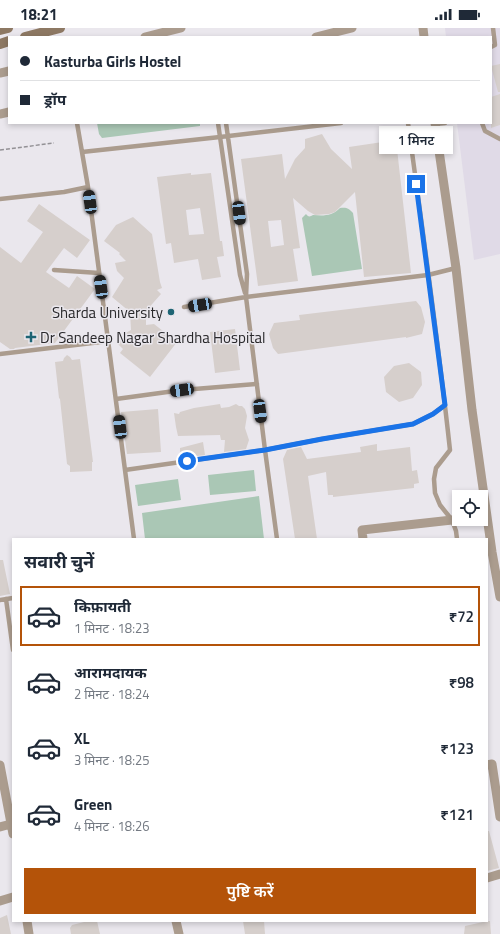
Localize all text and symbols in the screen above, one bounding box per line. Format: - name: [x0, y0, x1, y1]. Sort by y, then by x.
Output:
- text: 18:21: [20, 3, 57, 26]
- text: Kasturba Girls Hostel: [44, 50, 181, 73]
- text: ड्रॉप: [44, 88, 66, 111]
- callout: 1 मिनट: [379, 126, 453, 154]
- text: 1 मिनट: [398, 130, 434, 150]
- route end: [407, 175, 425, 193]
- car: [82, 189, 98, 215]
- car: [232, 200, 246, 226]
- car: [93, 274, 109, 300]
- car: [187, 297, 213, 313]
- place label: Sharda University: [52, 301, 163, 324]
- marker: Sharda University: [166, 307, 176, 317]
- place label: Dr Sandeep Nagar Shardha Hospital: [40, 326, 265, 349]
- marker: Dr Sandeep Nagar Shardha Hospital: [25, 331, 37, 343]
- car: [169, 382, 195, 398]
- car: [253, 398, 267, 424]
- car: [113, 414, 127, 440]
- route start: [178, 452, 196, 470]
- map controls: [452, 490, 488, 526]
- button: locate: [452, 490, 488, 526]
- text: सवारी चुनें: [24, 548, 94, 575]
- text: किफ़ायती: [74, 595, 131, 618]
- icon: car: [26, 598, 62, 634]
- text: ₹72: [449, 605, 474, 628]
- text: 1 मिनट · 18:23: [74, 618, 150, 638]
- text: आरामदायक: [74, 661, 147, 684]
- icon: car: [26, 664, 62, 700]
- text: ₹98: [449, 671, 474, 694]
- text: 2 मिनट · 18:24: [74, 684, 150, 704]
- text: XL: [74, 727, 90, 750]
- icon: car: [26, 730, 62, 766]
- text: ₹123: [440, 737, 474, 760]
- text: 3 मिनट · 18:25: [74, 750, 150, 770]
- text: Green: [74, 793, 112, 816]
- icon: car: [26, 796, 62, 832]
- text: ₹121: [440, 803, 474, 826]
- text: 4 मिनट · 18:26: [74, 816, 150, 836]
- button: पुष्टि करें: [24, 868, 476, 914]

